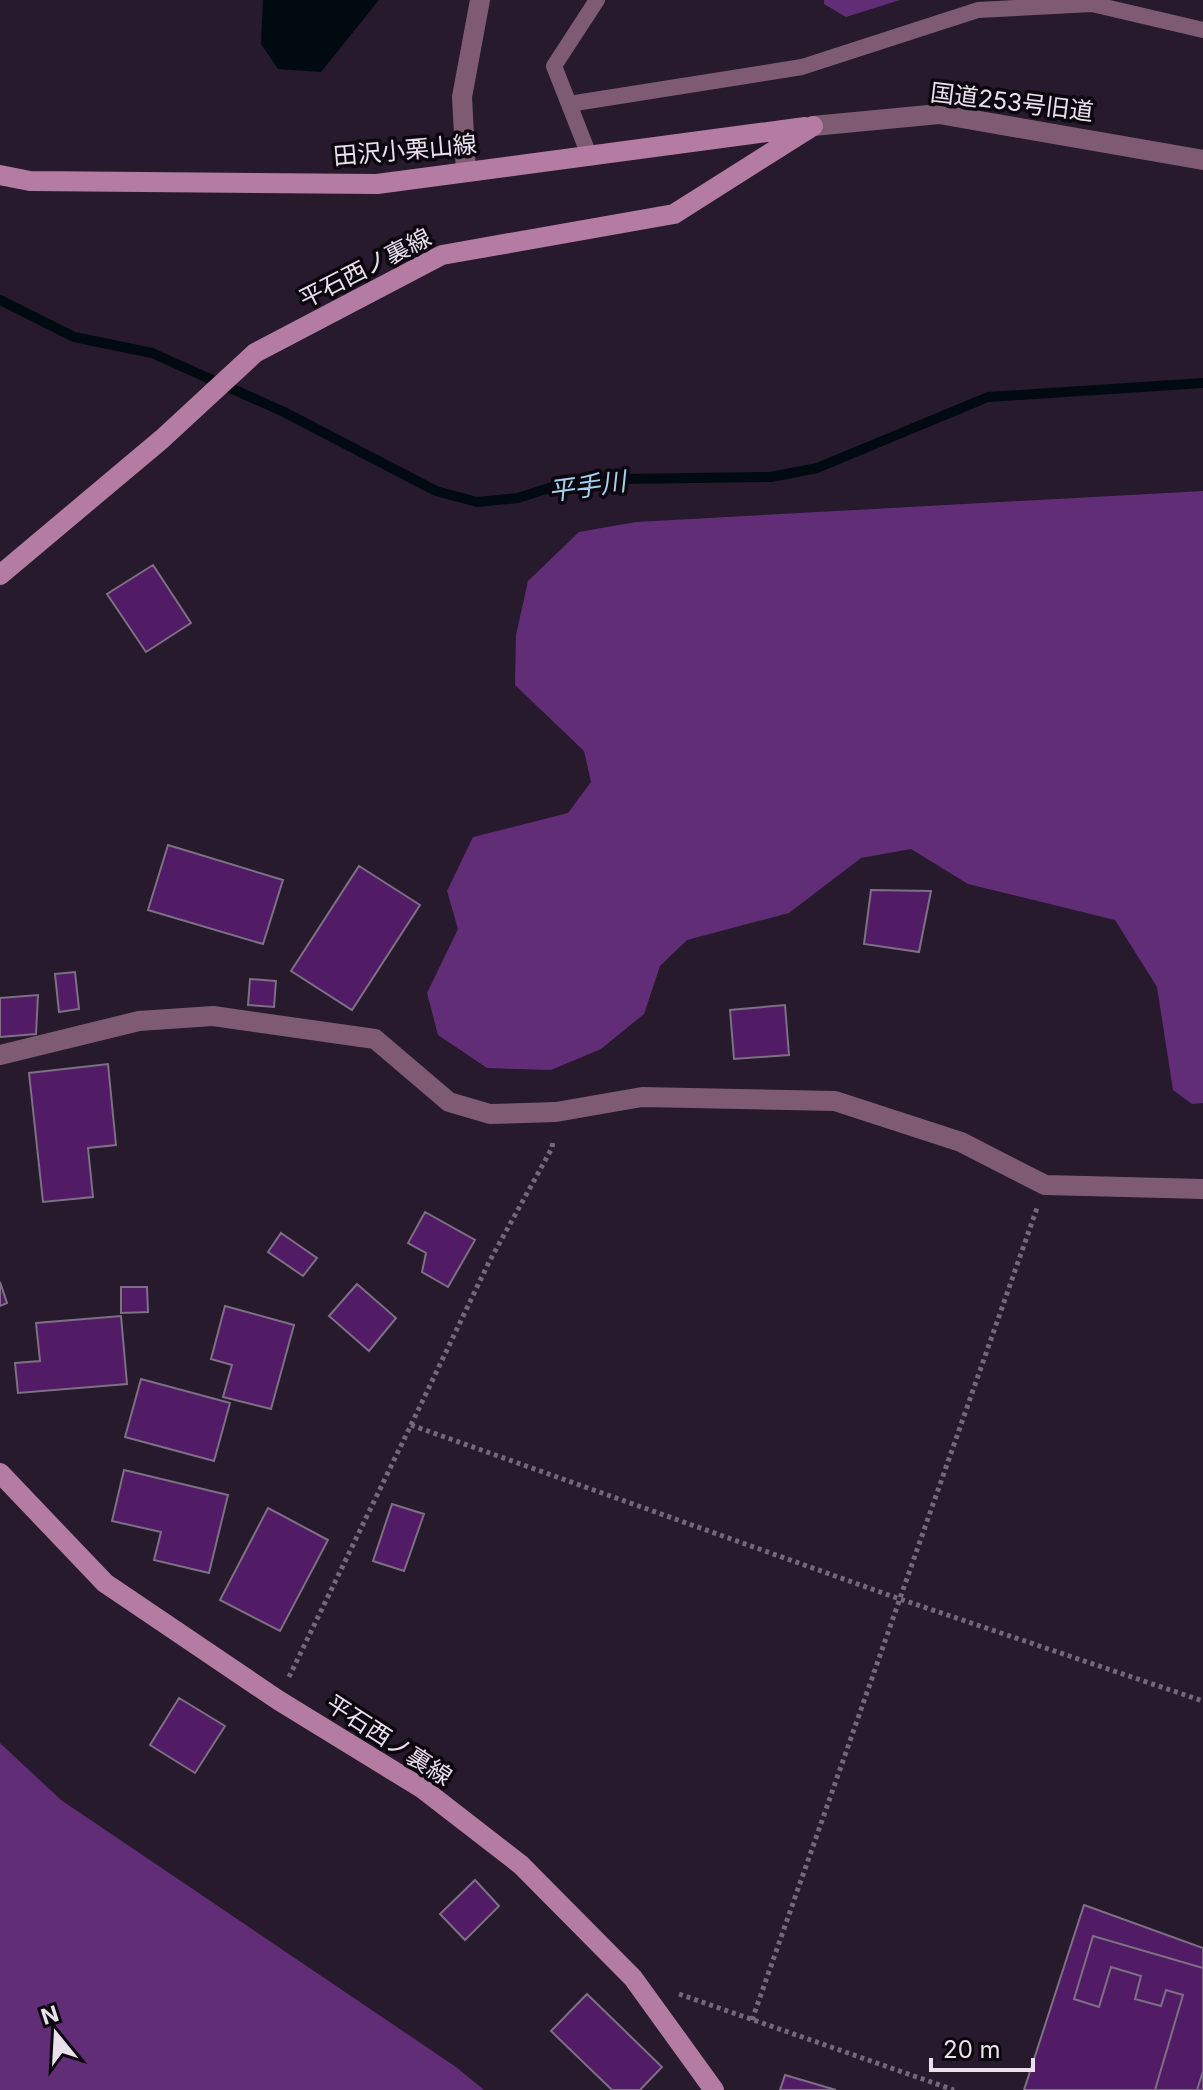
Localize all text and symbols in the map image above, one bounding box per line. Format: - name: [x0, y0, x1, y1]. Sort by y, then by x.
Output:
- street label: 国道253号旧道: [929, 78, 1095, 126]
- street label: 田沢小栗山線: [332, 129, 478, 171]
- street label: 平石西ノ裏線: [294, 222, 436, 314]
- water label: 平手川: [546, 465, 631, 507]
- street label: 平石西ノ裏線: [321, 1689, 457, 1791]
- north arrow: [16, 1994, 96, 2074]
- text: N: [38, 2000, 62, 2030]
- scale bar: [931, 2022, 1033, 2072]
- text: 20 m: [943, 2035, 1001, 2064]

